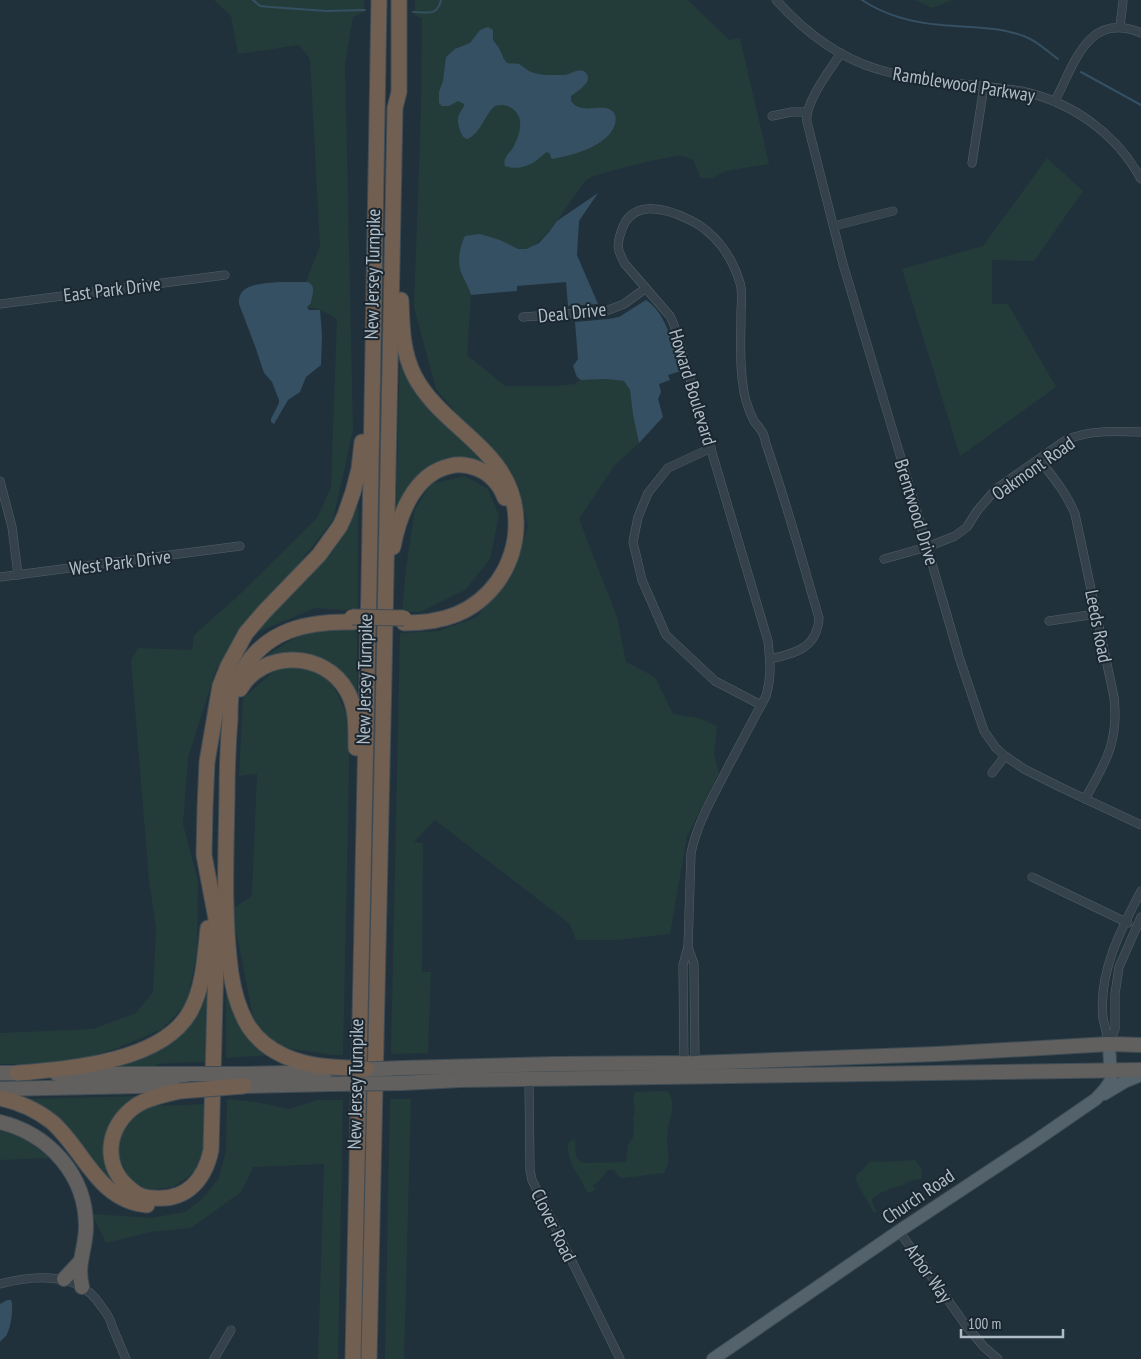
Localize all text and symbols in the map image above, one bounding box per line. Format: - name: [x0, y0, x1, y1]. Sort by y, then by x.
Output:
- street label: Ramblewood Parkway: [891, 61, 1038, 107]
- street label: New Jersey Turnpike: [359, 208, 385, 339]
- street label: East Park Drive: [62, 271, 162, 307]
- street label: Deal Drive: [537, 296, 607, 328]
- street label: Howard Boulevard: [664, 326, 722, 448]
- street label: Oakmont Road: [987, 431, 1079, 505]
- street label: Brentwood Drive: [889, 456, 945, 568]
- street label: West Park Drive: [68, 544, 172, 580]
- street label: Leeds Road: [1080, 588, 1118, 664]
- street label: New Jersey Turnpike: [351, 613, 377, 744]
- street label: New Jersey Turnpike: [342, 1018, 368, 1149]
- street label: Church Road: [877, 1163, 959, 1229]
- street label: Clover Road: [526, 1185, 582, 1265]
- street label: Arbor Way: [900, 1239, 958, 1308]
- scale bar: [961, 1306, 1064, 1338]
- text: 100 m: [968, 1314, 1001, 1333]

